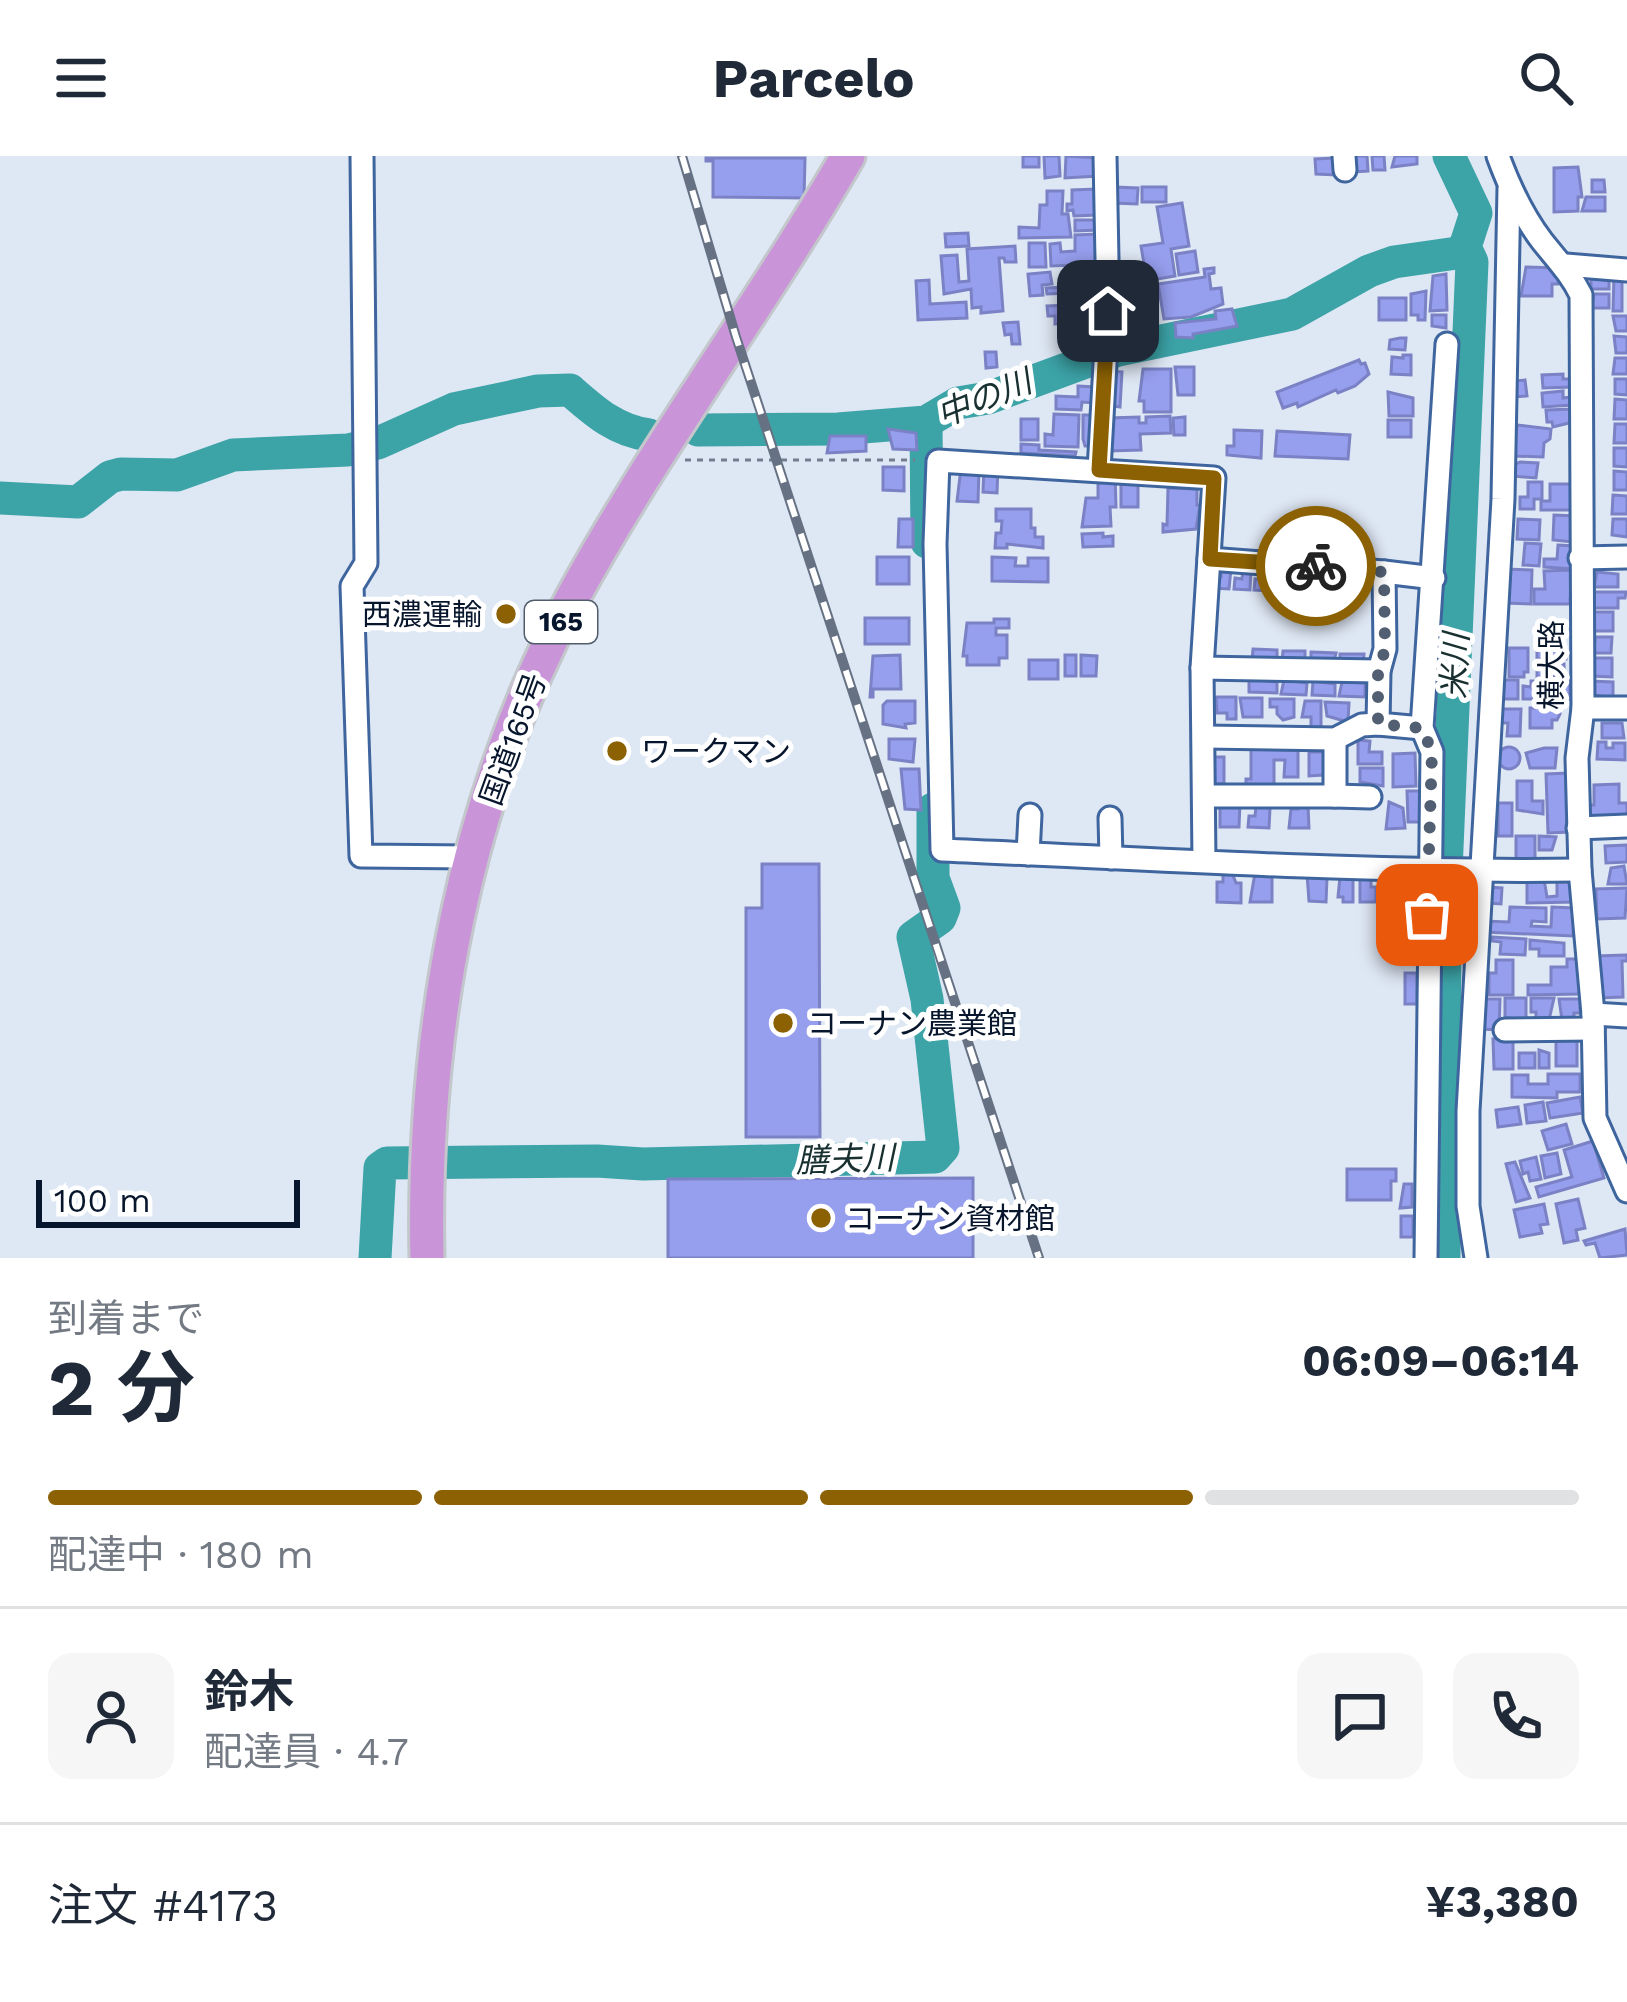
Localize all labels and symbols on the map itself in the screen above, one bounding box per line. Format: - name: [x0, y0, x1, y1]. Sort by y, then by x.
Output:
- pin: [1057, 260, 1159, 362]
- water label: 中の川: [931, 360, 1040, 435]
- courier: [1256, 506, 1376, 626]
- place label: 西濃運輸: [362, 597, 482, 632]
- marker: 西濃運輸: [493, 601, 519, 627]
- road number: 165: [525, 601, 597, 643]
- street label: 横大路: [1534, 620, 1569, 710]
- water label: 米川: [1434, 629, 1476, 700]
- street label: 国道165号: [473, 668, 553, 810]
- place label: ワークマン: [641, 734, 791, 769]
- marker: ワークマン: [604, 738, 630, 764]
- pin: [1376, 864, 1478, 966]
- place label: コーナン農業館: [807, 1006, 1017, 1041]
- marker: コーナン農業館: [770, 1010, 796, 1036]
- water label: 膳夫川: [795, 1138, 898, 1180]
- scale bar: [36, 1174, 300, 1227]
- place label: コーナン資材館: [845, 1201, 1055, 1236]
- marker: コーナン資材館: [808, 1205, 834, 1231]

